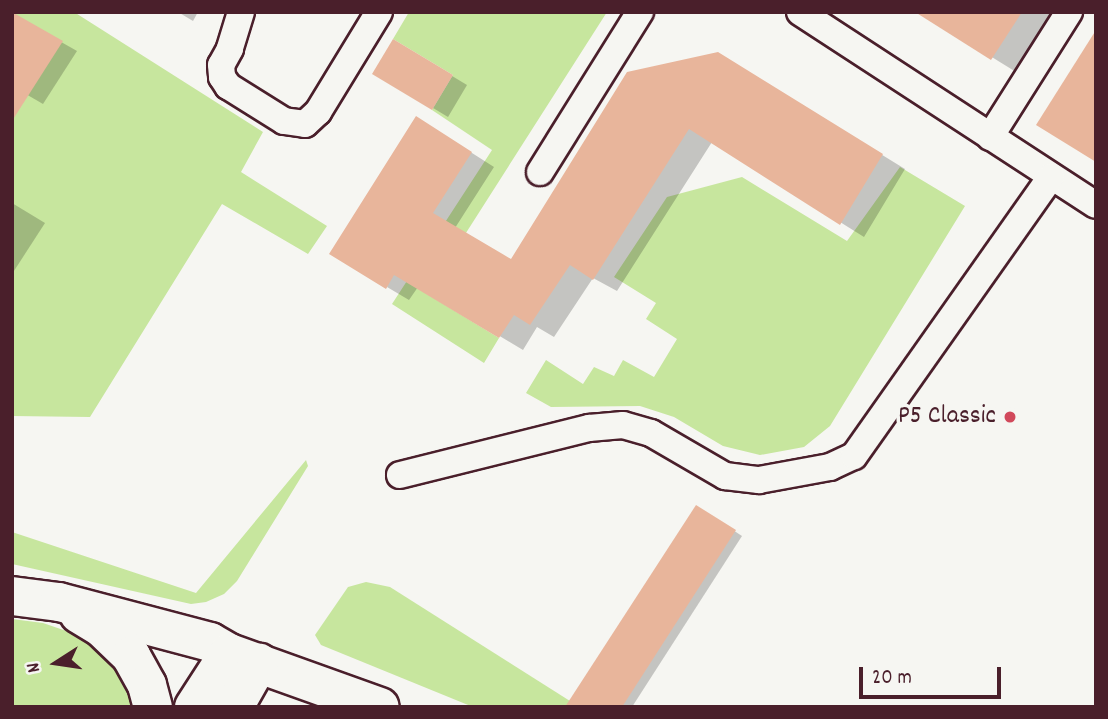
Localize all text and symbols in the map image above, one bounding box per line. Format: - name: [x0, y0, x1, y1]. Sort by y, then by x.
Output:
- place label: P5 Classic: [898, 401, 996, 433]
- marker: P5 Classic: [1002, 409, 1018, 425]
- north arrow: [21, 628, 91, 698]
- scale bar: [863, 652, 1005, 696]
- text: N: [21, 660, 49, 675]
- text: 20 m: [872, 664, 912, 694]

